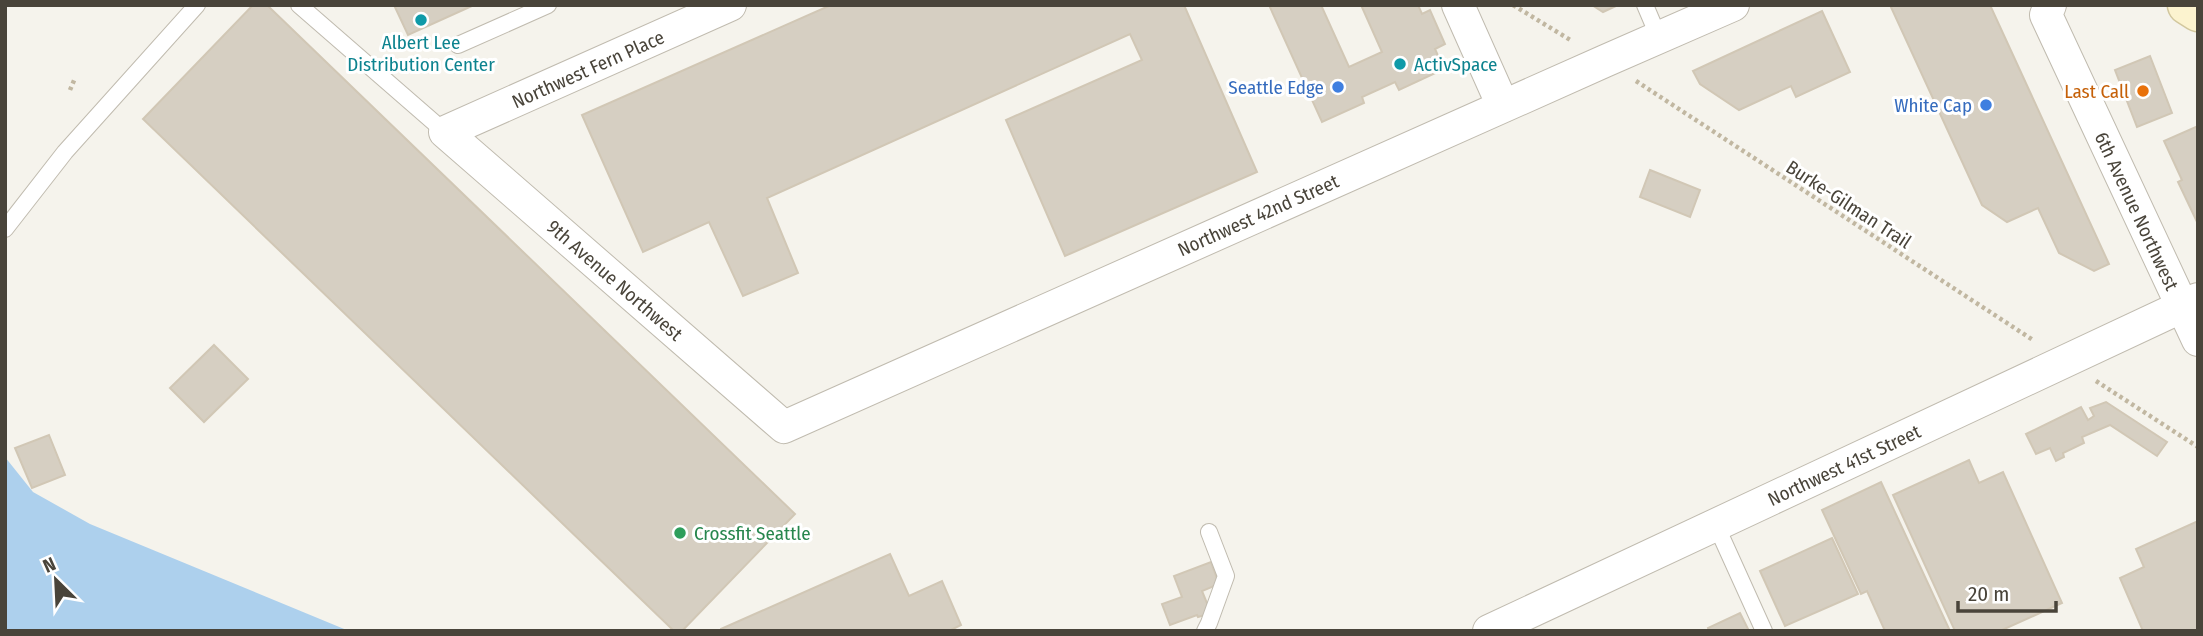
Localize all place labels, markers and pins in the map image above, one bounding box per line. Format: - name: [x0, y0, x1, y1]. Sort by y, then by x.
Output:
- marker: Albert Lee Distribution Center: [413, 12, 429, 28]
- place label: Albert Lee Distribution Center: [347, 31, 495, 76]
- place label: ActivSpace: [1414, 53, 1497, 76]
- marker: ActivSpace: [1392, 56, 1408, 72]
- place label: Seattle Edge: [1228, 76, 1324, 99]
- marker: Seattle Edge: [1330, 79, 1346, 95]
- place label: Last Call: [2064, 80, 2129, 103]
- marker: Last Call: [2135, 83, 2151, 99]
- place label: White Cap: [1894, 94, 1972, 117]
- marker: White Cap: [1978, 97, 1994, 113]
- place label: Crossfit Seattle: [694, 522, 811, 545]
- marker: Crossfit Seattle: [672, 525, 688, 541]

